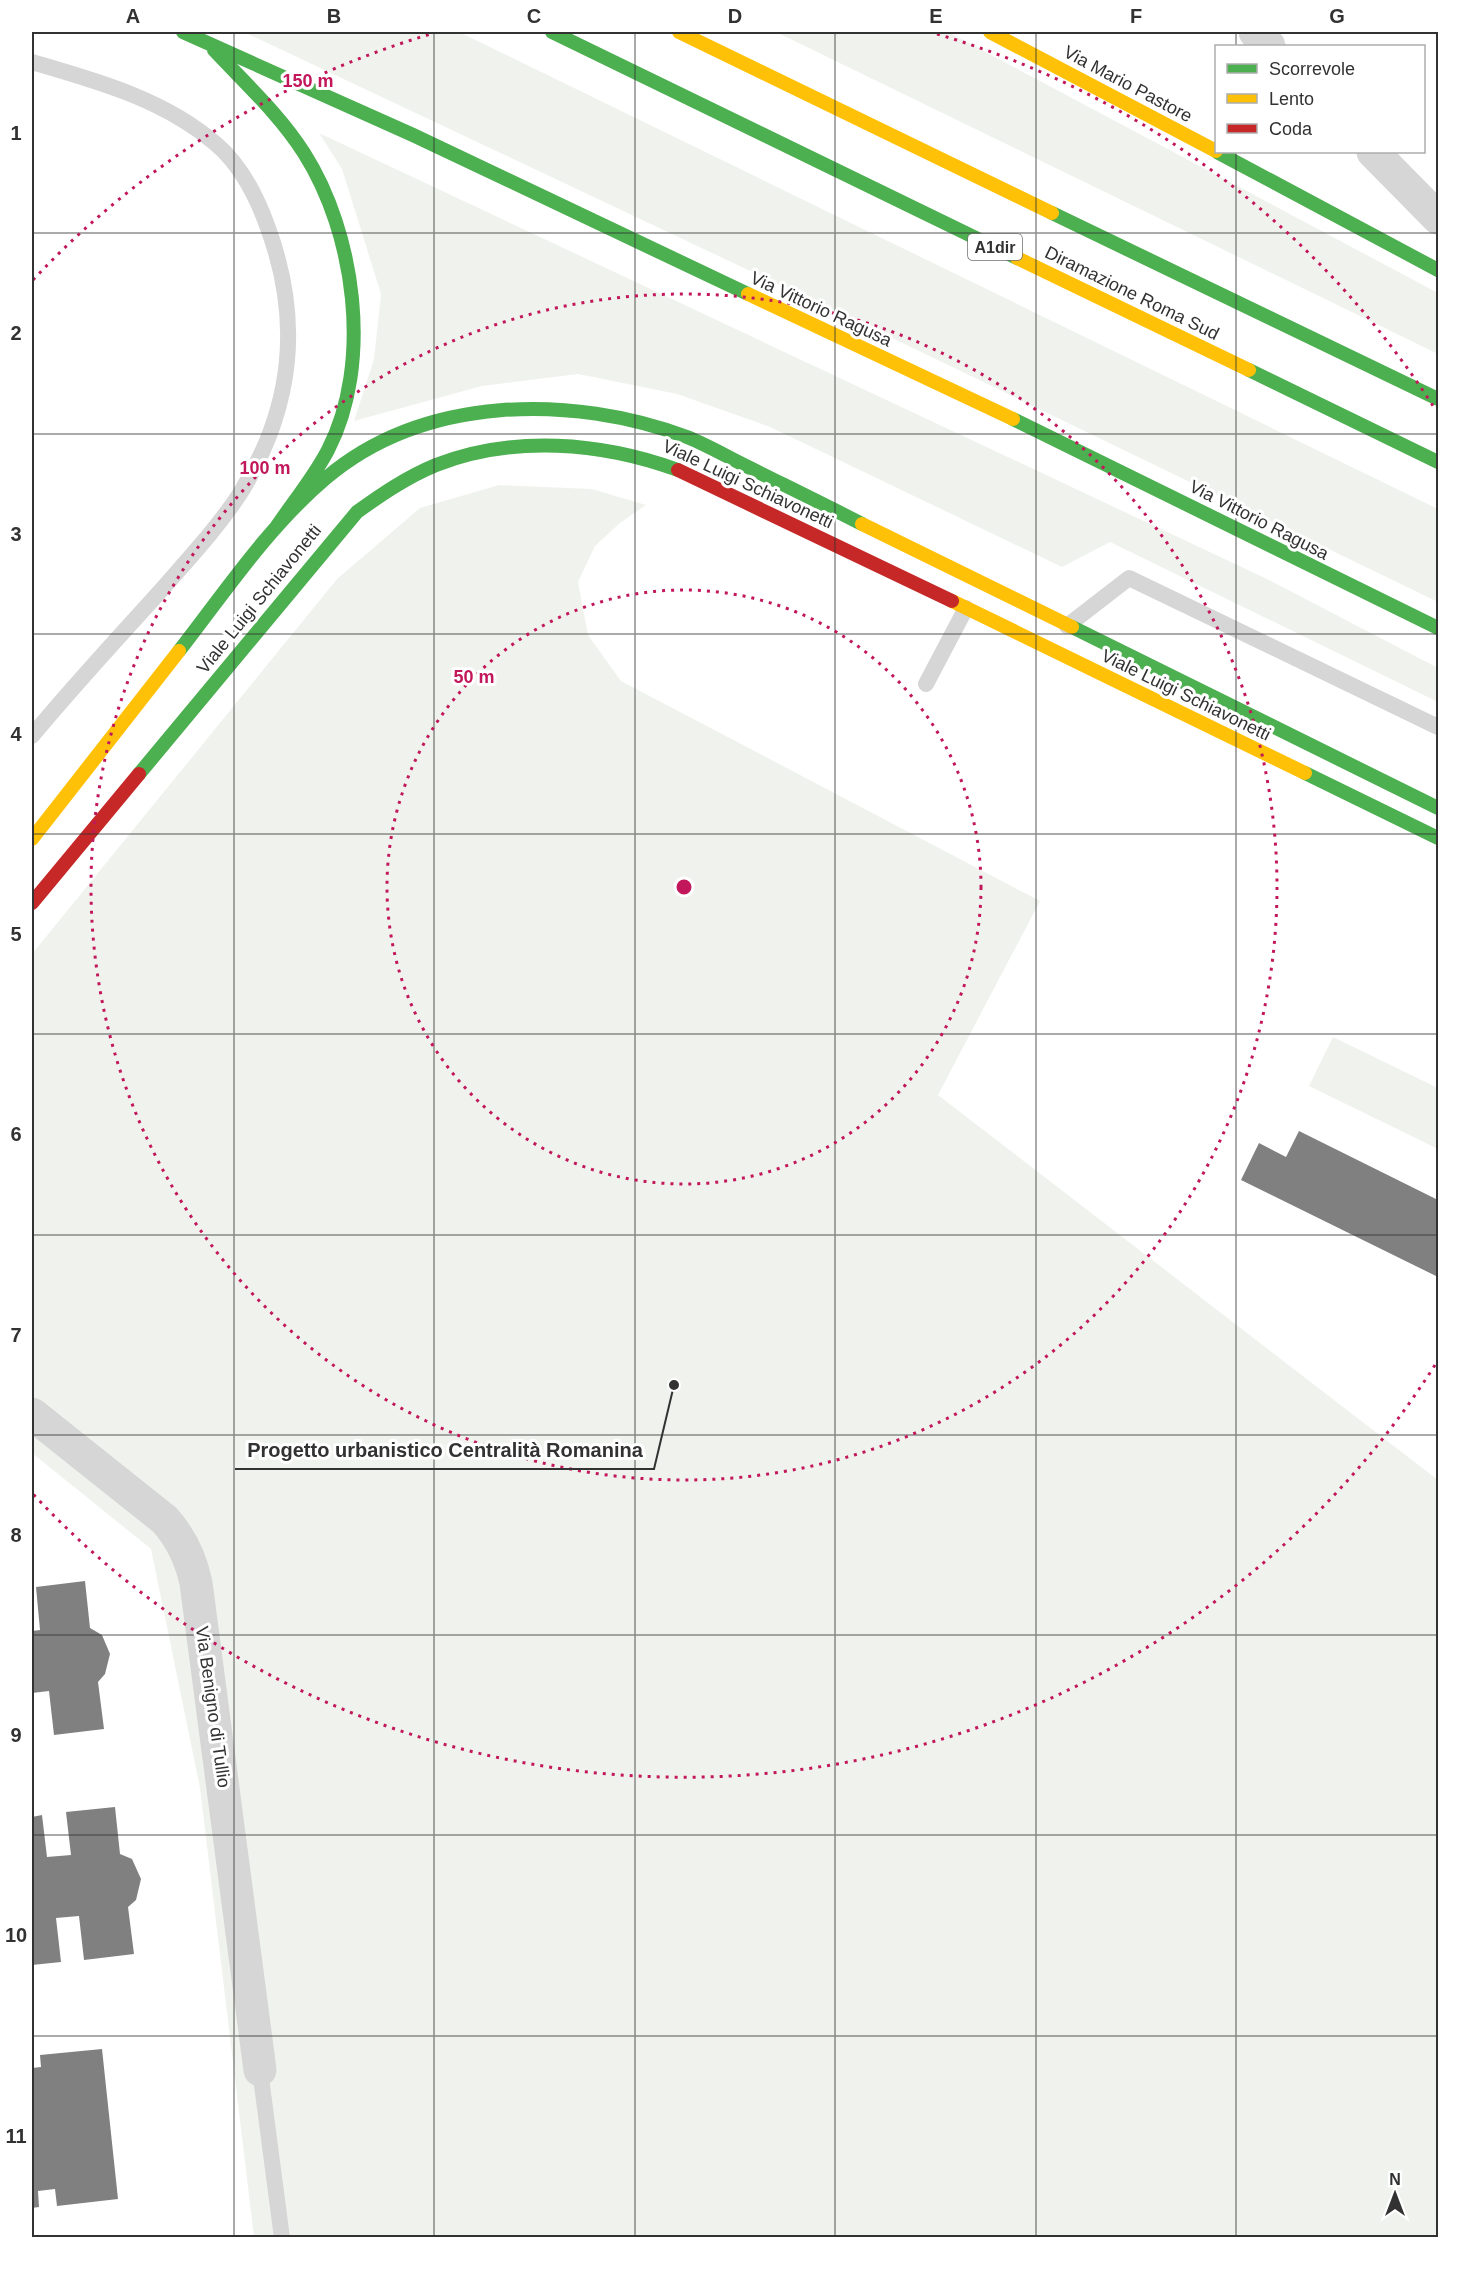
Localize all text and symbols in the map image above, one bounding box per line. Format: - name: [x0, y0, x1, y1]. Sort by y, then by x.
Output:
- text: A: [126, 5, 140, 27]
- text: B: [327, 5, 341, 27]
- text: C: [527, 5, 541, 27]
- text: D: [728, 5, 742, 27]
- text: E: [929, 5, 943, 27]
- text: F: [1130, 5, 1142, 27]
- text: G: [1329, 5, 1345, 27]
- street label: Via Mario Pastore: [1060, 42, 1196, 126]
- legend: [1215, 45, 1425, 153]
- text: Scorrevole: [1269, 59, 1355, 79]
- text: 150 m: [282, 71, 334, 91]
- text: Lento: [1269, 89, 1314, 109]
- text: Coda: [1269, 119, 1313, 139]
- text: 1: [10, 122, 22, 144]
- road number: A1dir: [968, 234, 1022, 260]
- street label: Diramazione Roma Sud: [1042, 242, 1222, 344]
- street label: Via Vittorio Ragusa: [747, 268, 896, 351]
- text: 2: [10, 322, 22, 344]
- street label: Viale Luigi Schiavonetti: [660, 436, 836, 532]
- text: 100 m: [239, 458, 291, 478]
- street label: Via Vittorio Ragusa: [1186, 476, 1333, 564]
- street label: Viale Luigi Schiavonetti: [193, 521, 325, 677]
- text: 3: [10, 523, 22, 545]
- street label: Viale Luigi Schiavonetti: [1098, 645, 1274, 745]
- text: 50 m: [453, 667, 495, 687]
- text: 4: [10, 723, 22, 745]
- centre of rings: [674, 877, 694, 897]
- text: 5: [10, 923, 22, 945]
- text: 6: [10, 1123, 22, 1145]
- text: 7: [10, 1324, 22, 1346]
- callout: Progetto urbanistico Centralità Romanina: [235, 1431, 654, 1469]
- text: Progetto urbanistico Centralità Romanina: [247, 1439, 644, 1461]
- text: 8: [10, 1524, 22, 1546]
- street label: Via Benigno di Tullio: [192, 1625, 234, 1789]
- text: 9: [10, 1724, 22, 1746]
- text: 10: [5, 1924, 27, 1946]
- text: 11: [5, 2125, 27, 2147]
- north arrow: [1365, 2164, 1425, 2224]
- text: N: [1389, 2171, 1401, 2188]

